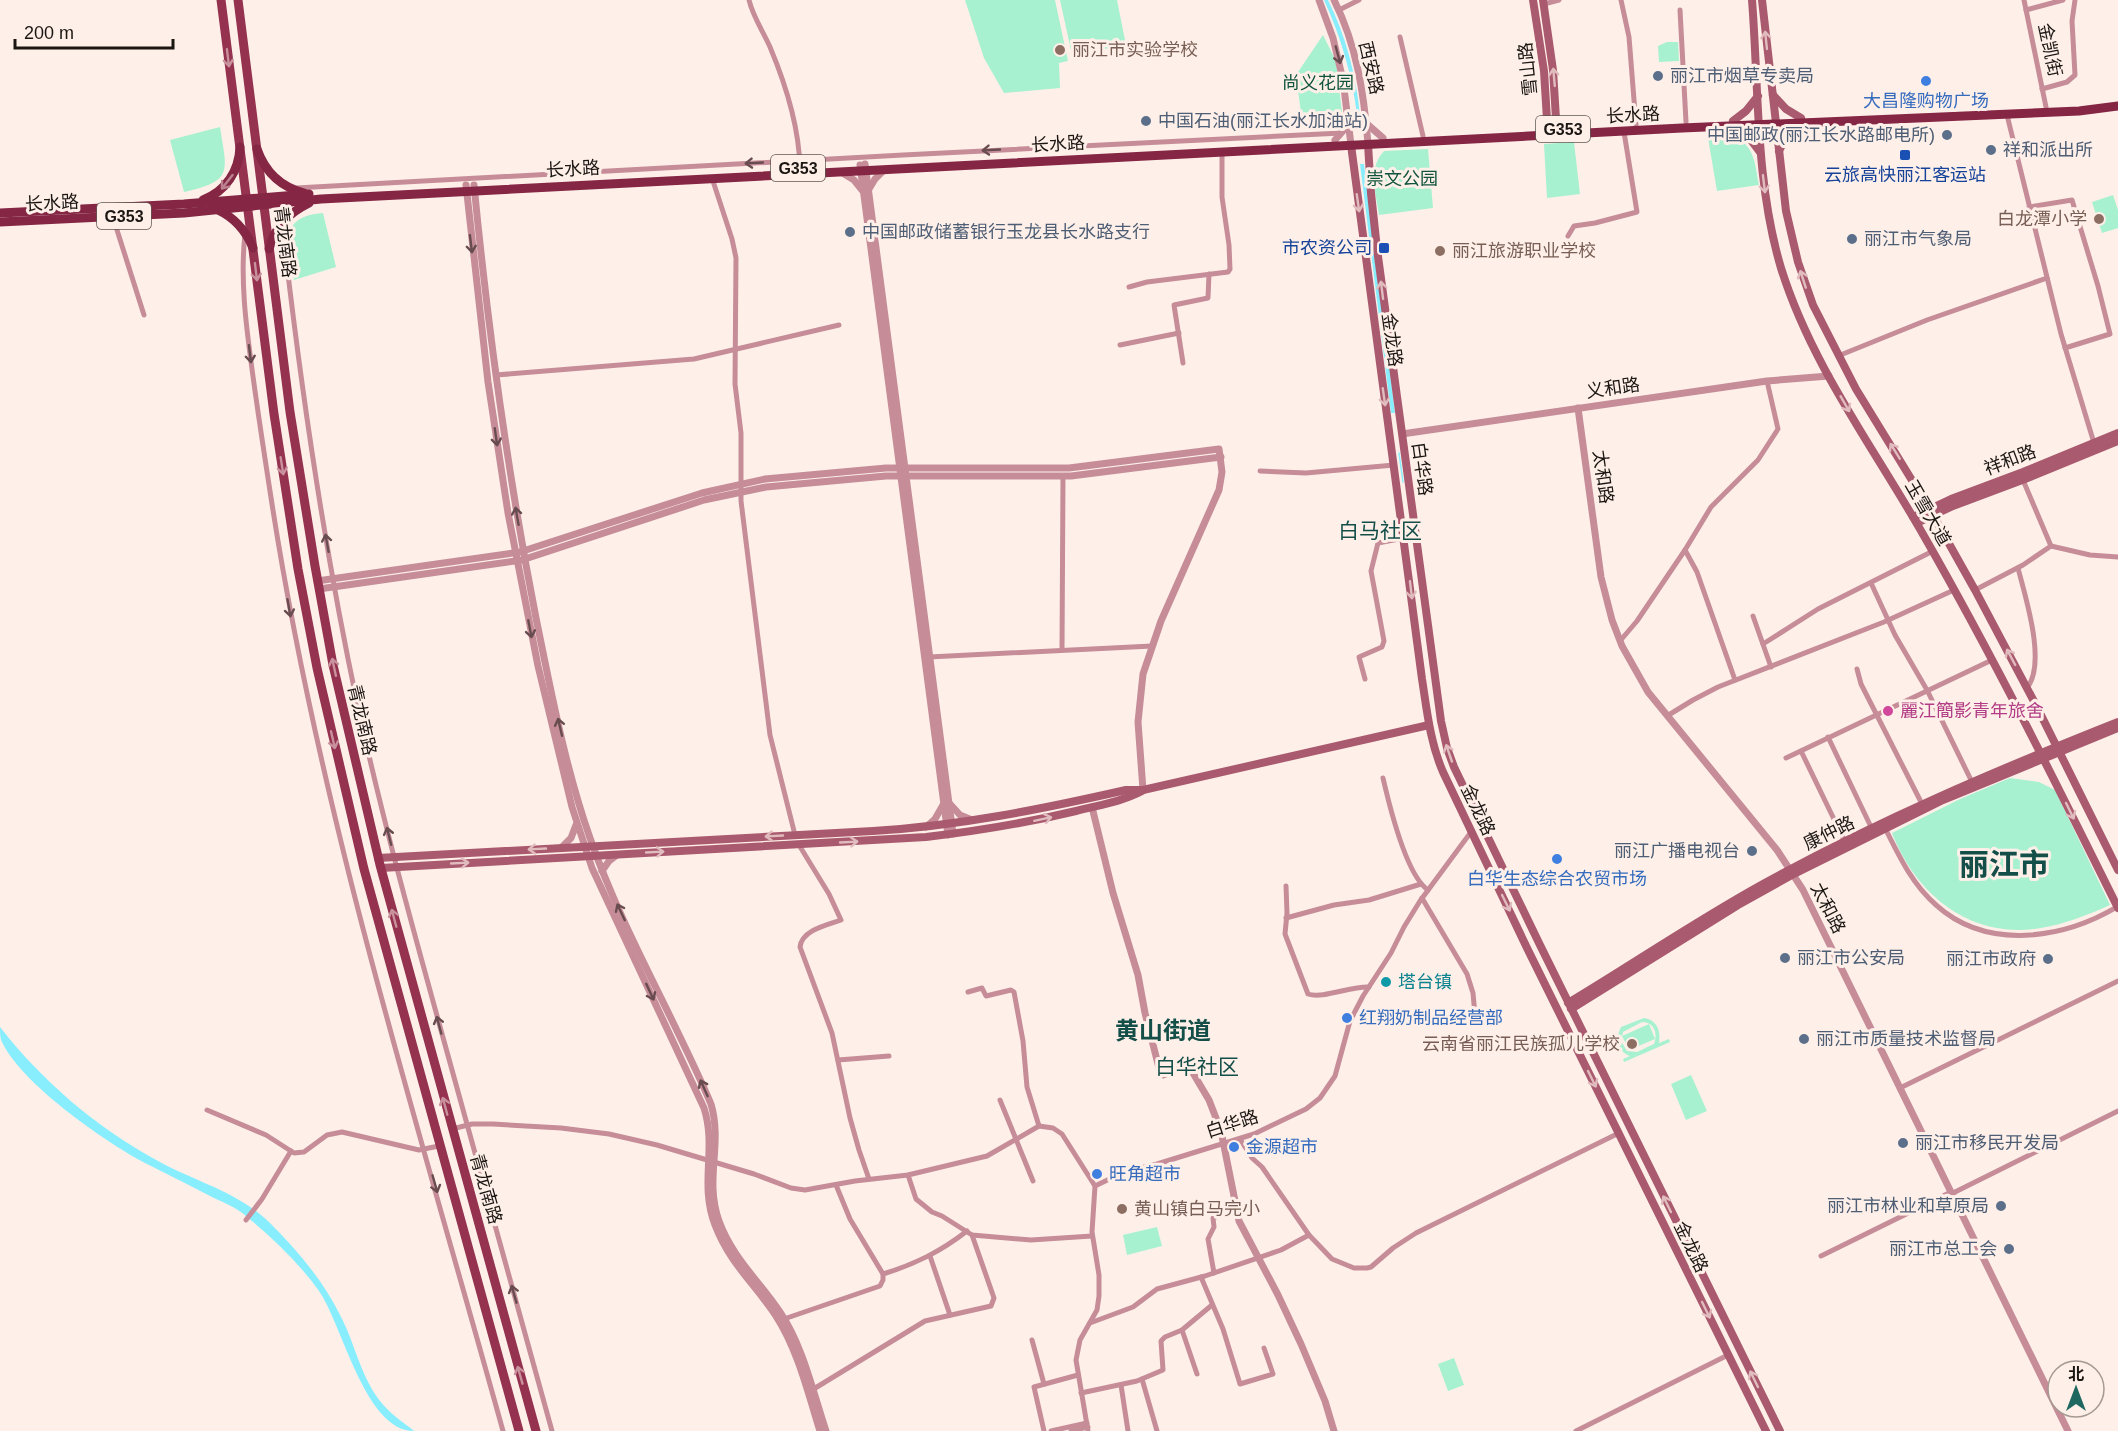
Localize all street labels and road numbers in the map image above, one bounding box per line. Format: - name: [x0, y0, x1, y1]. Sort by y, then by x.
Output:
- street label: 金凯街: [2035, 22, 2065, 78]
- street label: 西安路: [1355, 39, 1387, 97]
- street label: 雪山路: [1515, 41, 1541, 97]
- street label: 长水路: [1606, 104, 1660, 126]
- road number: G353: [1536, 116, 1590, 142]
- street label: 长水路: [1031, 133, 1085, 155]
- road number: G353: [771, 155, 825, 181]
- street label: 长水路: [546, 158, 600, 180]
- street label: 长水路: [25, 192, 79, 214]
- road number: G353: [97, 203, 151, 229]
- street label: 青龙南路: [271, 205, 299, 279]
- street label: 金龙路: [1378, 312, 1406, 368]
- street label: 义和路: [1585, 374, 1641, 402]
- street label: 白华路: [1408, 441, 1436, 497]
- street label: 祥和路: [1981, 441, 2039, 479]
- street label: 太和路: [1589, 449, 1617, 505]
- street label: 玉雪大道: [1901, 477, 1955, 549]
- street label: 青龙南路: [344, 683, 380, 757]
- street label: 金龙路: [1457, 781, 1499, 839]
- street label: 康仲路: [1800, 812, 1858, 854]
- street label: 太和路: [1807, 879, 1849, 937]
- street label: 白华路: [1203, 1106, 1261, 1142]
- street label: 青龙南路: [466, 1152, 506, 1226]
- street label: 金龙路: [1670, 1218, 1712, 1276]

